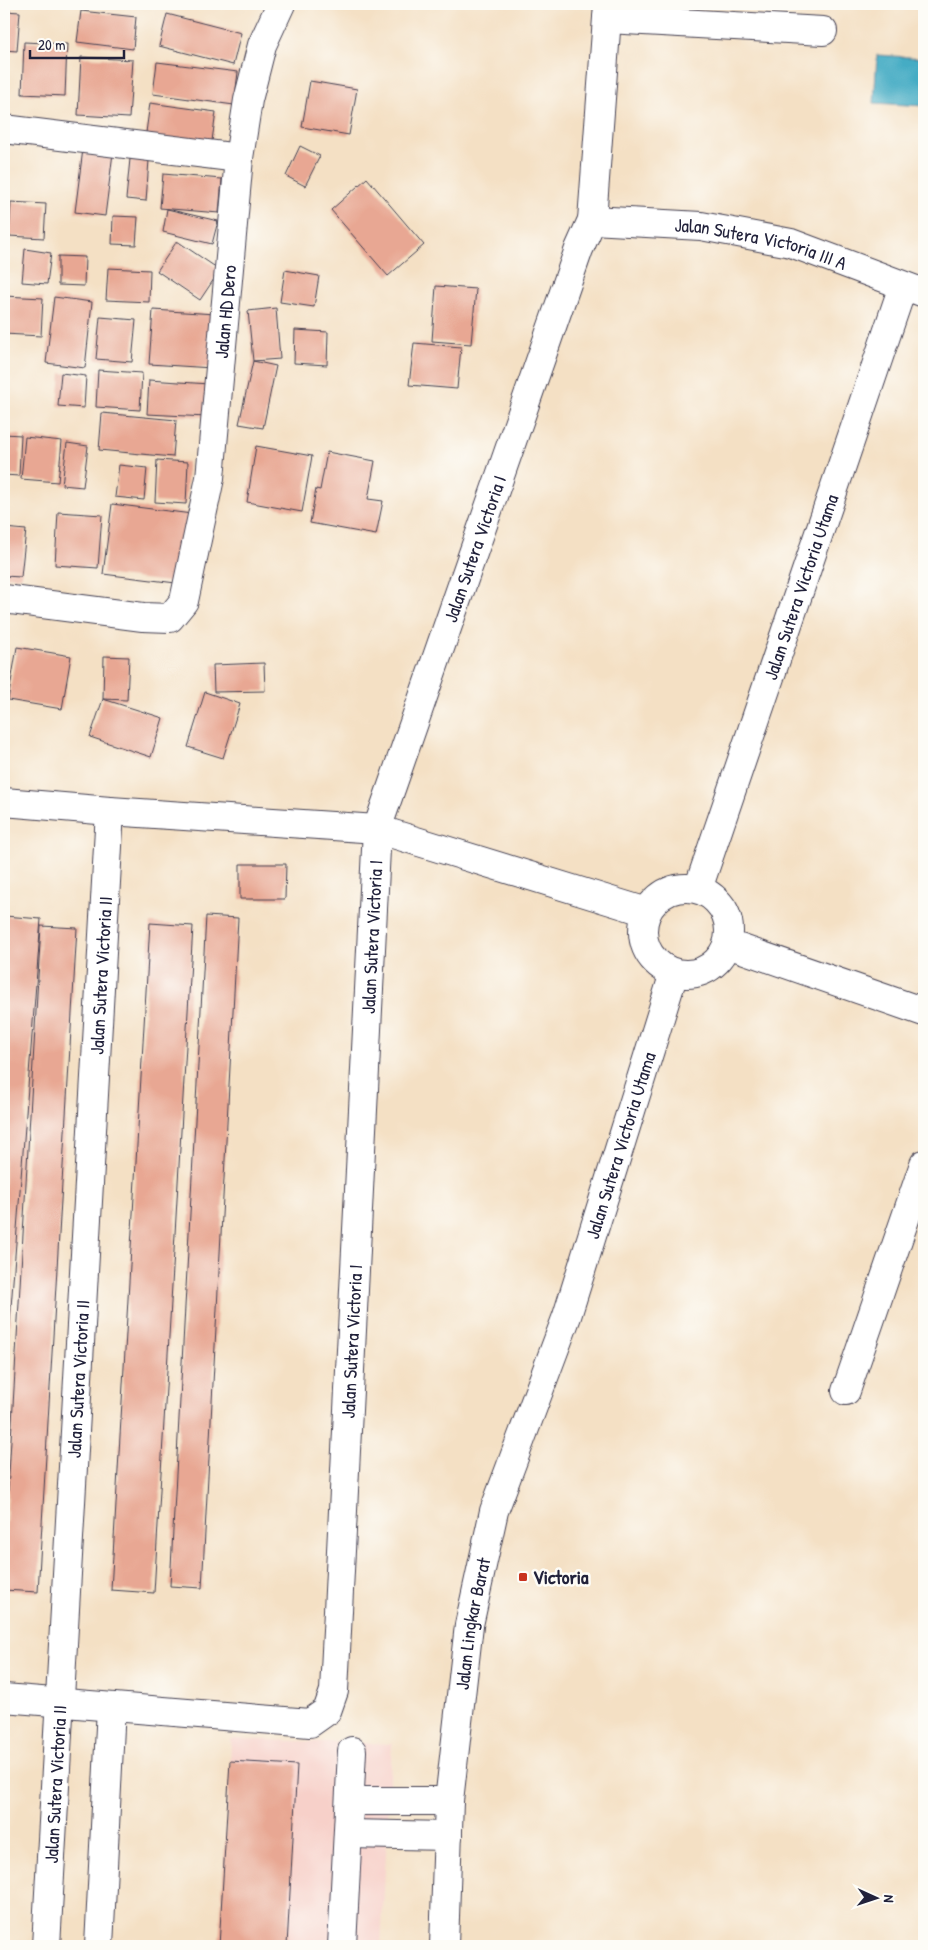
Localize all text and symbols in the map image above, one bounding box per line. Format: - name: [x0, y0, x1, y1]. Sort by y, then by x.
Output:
- scale bar: [30, 28, 124, 60]
- text: 20 m: [38, 34, 65, 55]
- street label: Jalan Sutera Victoria III A: [674, 212, 850, 276]
- street label: Jalan HD Dero: [208, 263, 242, 360]
- street label: Jalan Sutera Victoria I: [437, 472, 512, 626]
- street label: Jalan Sutera Victoria Utama: [757, 490, 844, 683]
- street label: Jalan Sutera Victoria I: [355, 859, 388, 1015]
- street label: Jalan Sutera Victoria II: [83, 896, 118, 1055]
- street label: Jalan Sutera Victoria Utama: [579, 1048, 662, 1242]
- street label: Jalan Sutera Victoria I: [335, 1264, 368, 1419]
- street label: Jalan Sutera Victoria II: [61, 1299, 95, 1459]
- street label: Jalan Lingkar Barat: [449, 1555, 497, 1691]
- place label: Victoria: [533, 1564, 589, 1590]
- marker: Victoria: [517, 1571, 529, 1583]
- street label: Jalan Sutera Victoria II: [38, 1704, 73, 1864]
- north arrow: [850, 1872, 900, 1922]
- text: N: [880, 1894, 899, 1903]

